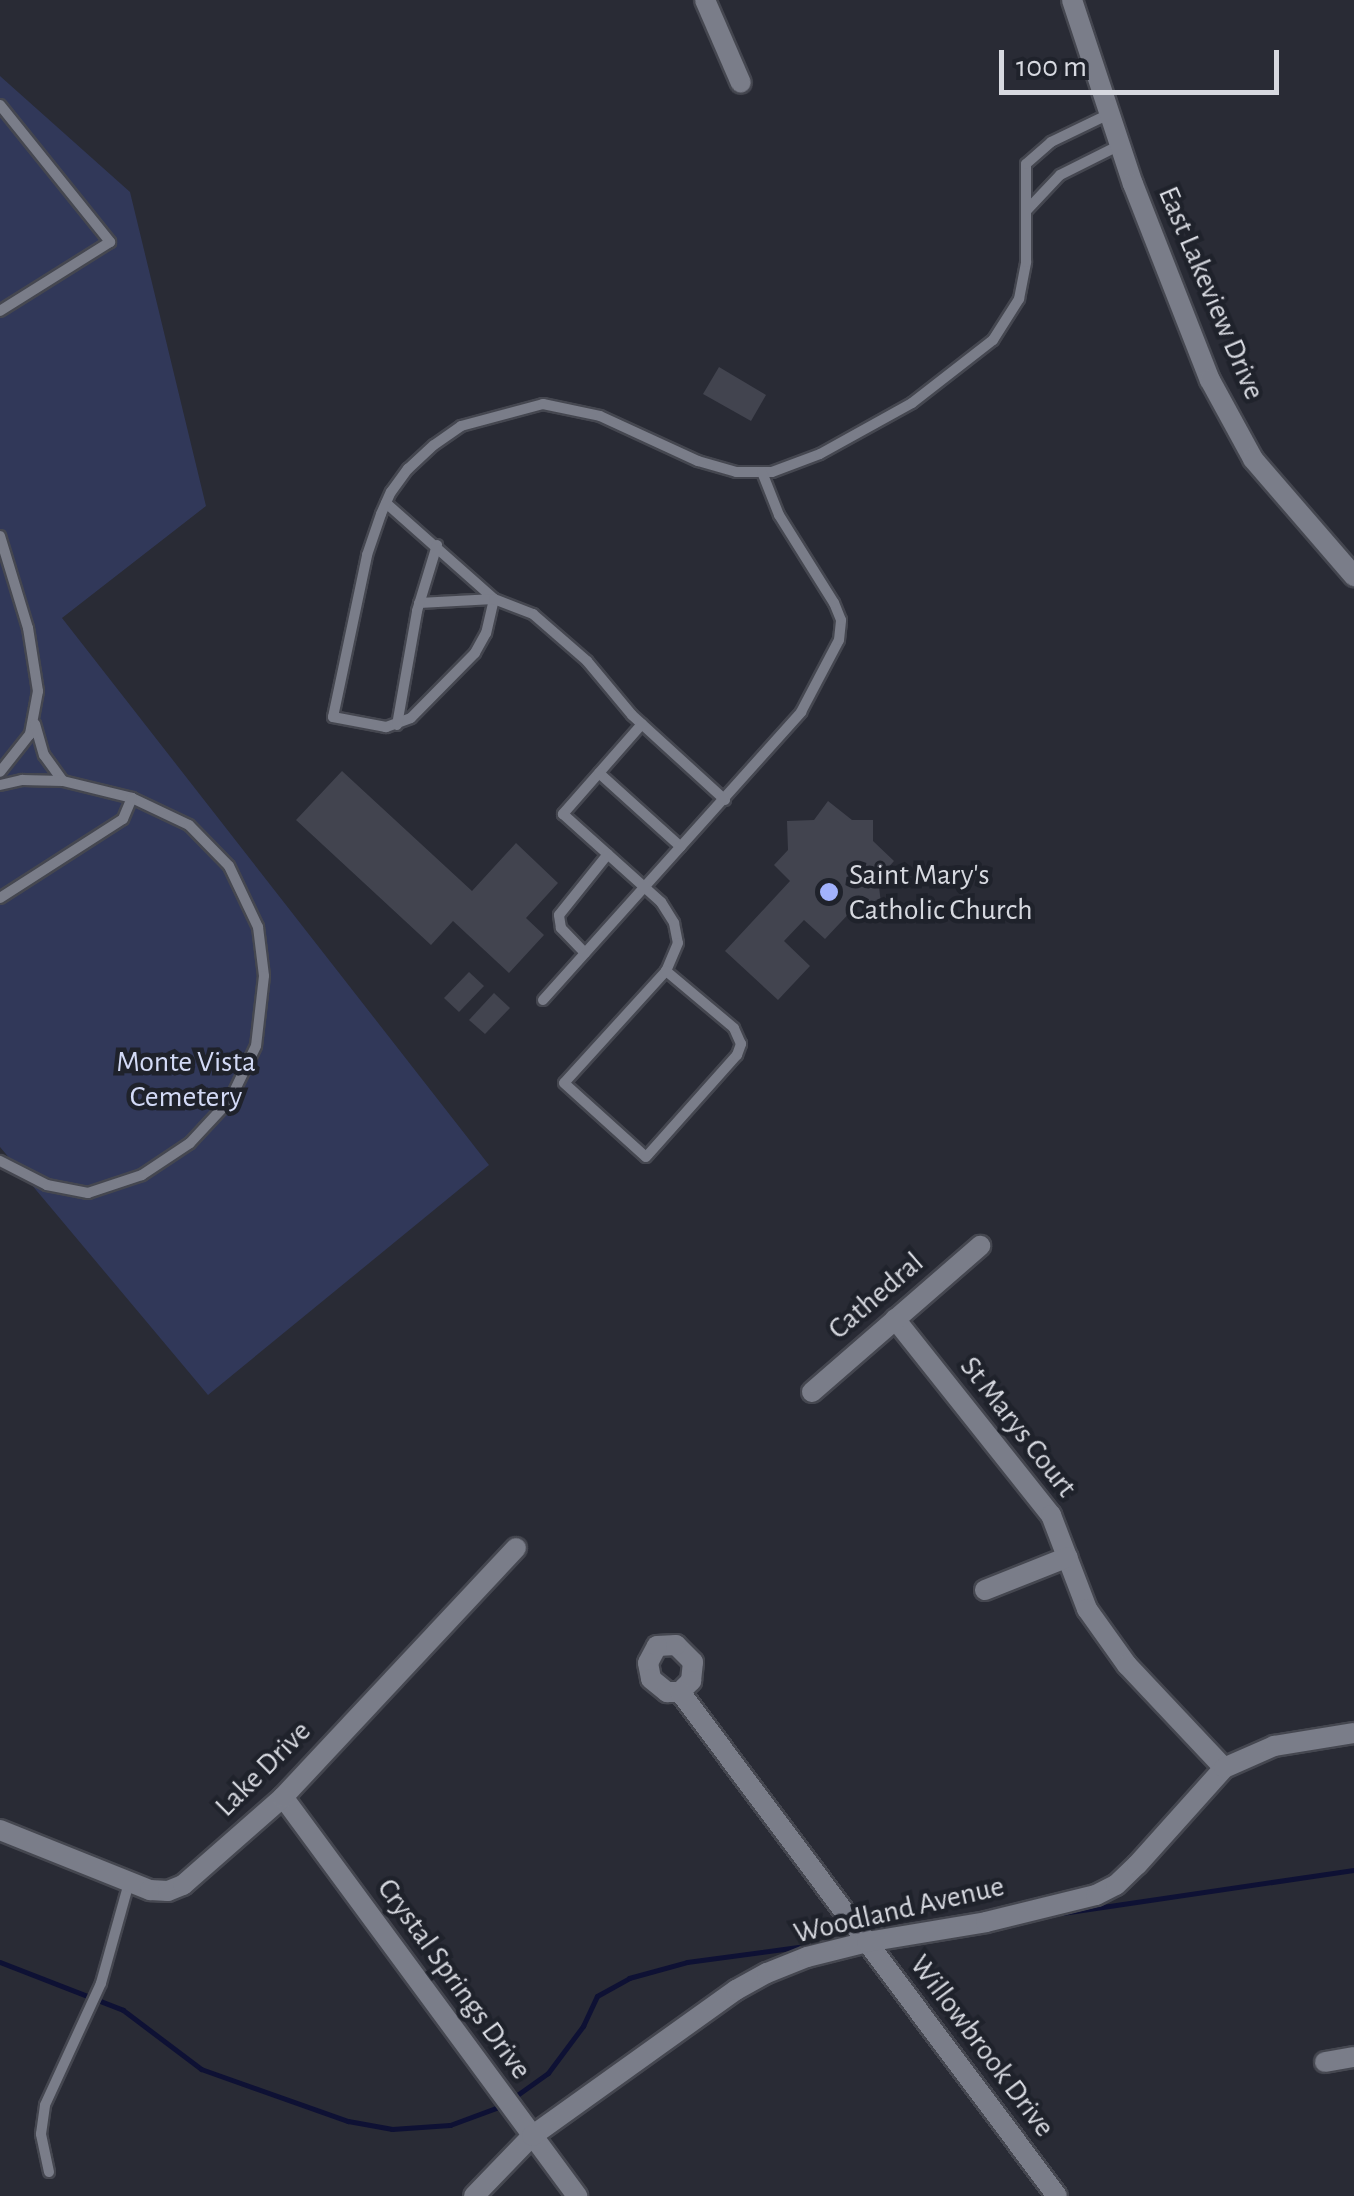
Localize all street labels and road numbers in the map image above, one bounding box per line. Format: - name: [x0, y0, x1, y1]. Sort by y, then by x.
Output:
- street label: East Lakeview Drive: [1150, 181, 1272, 405]
- street label: Cathedral: [821, 1245, 931, 1347]
- street label: St Marys Court: [952, 1350, 1084, 1504]
- street label: Lake Drive: [208, 1714, 318, 1824]
- street label: Woodland Avenue: [790, 1868, 1008, 1952]
- street label: Crystal Springs Drive: [369, 1872, 539, 2086]
- street label: Willowbrook Drive: [902, 1948, 1062, 2144]

